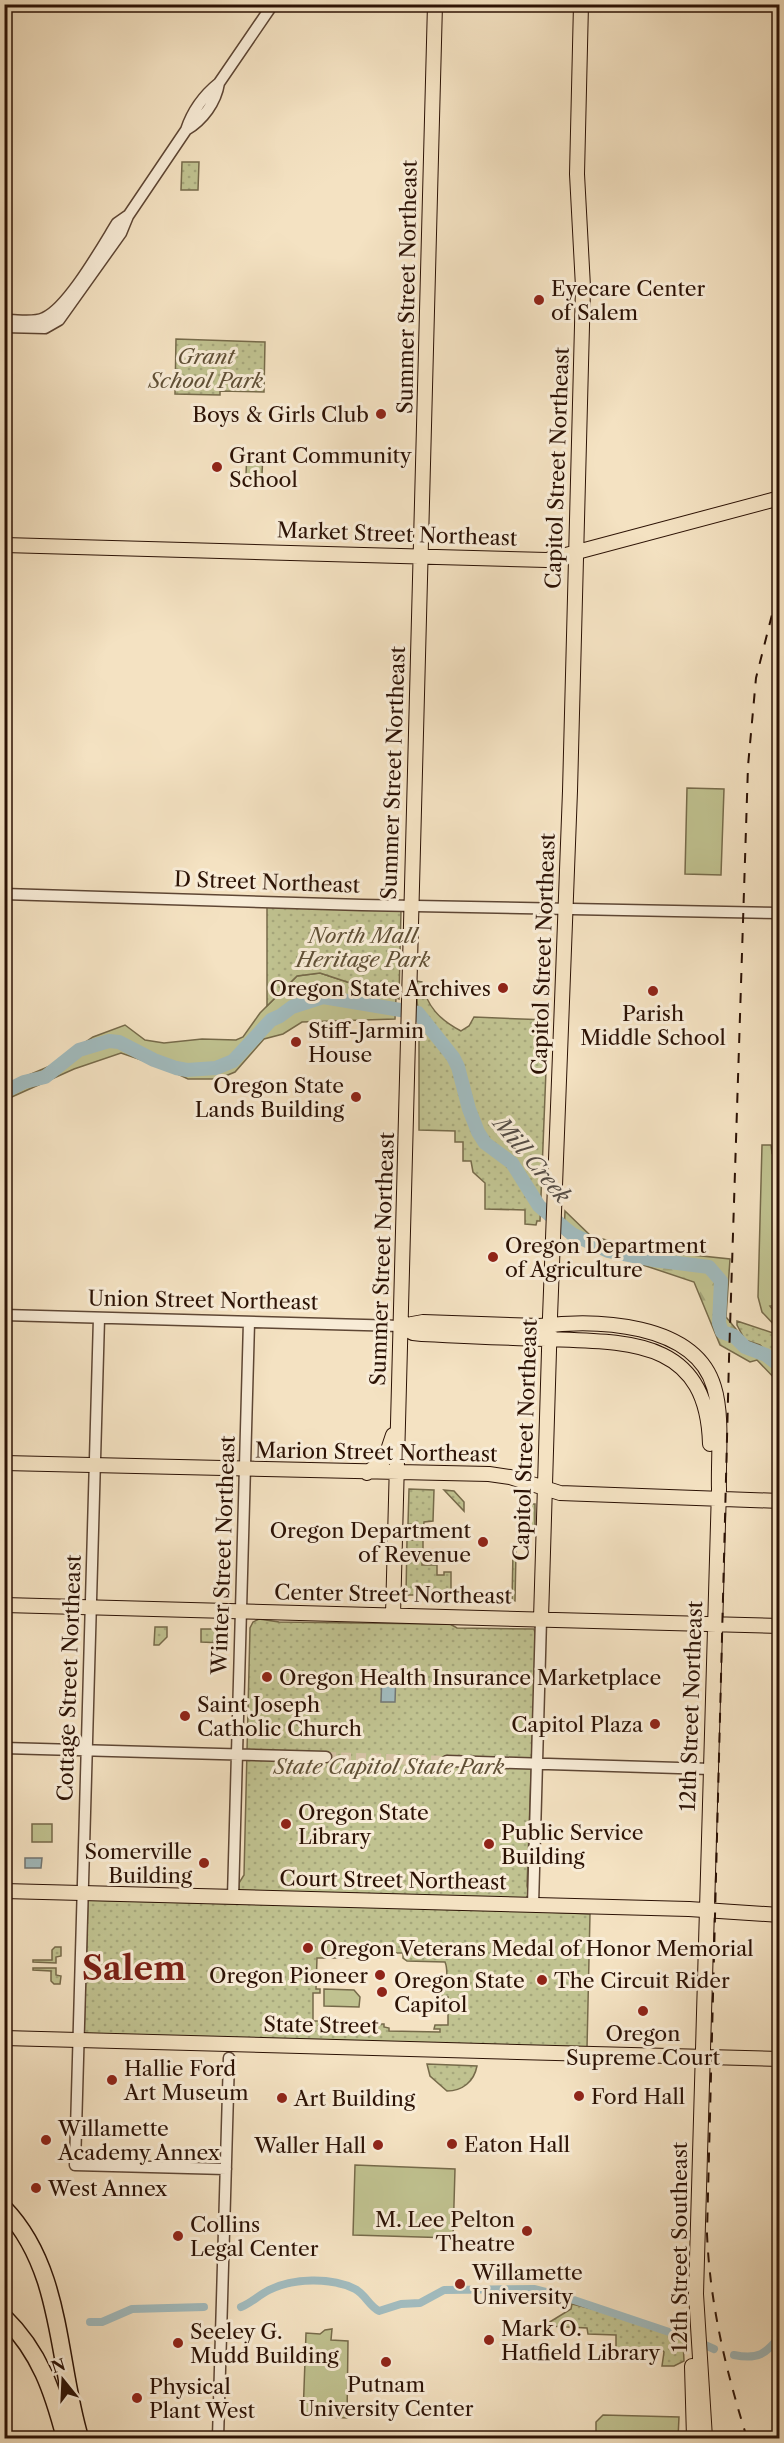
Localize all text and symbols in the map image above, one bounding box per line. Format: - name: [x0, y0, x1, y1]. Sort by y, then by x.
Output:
- street label: Summer Street Northeast: [392, 159, 422, 414]
- place label: Eyecare Center of Salem: [551, 276, 706, 325]
- marker: Eyecare Center of Salem: [532, 293, 546, 307]
- park label: Grant School Park: [147, 344, 263, 393]
- street label: Capitol Street Northeast: [540, 346, 574, 589]
- place label: Boys & Girls Club: [192, 402, 369, 427]
- marker: Boys & Girls Club: [374, 407, 388, 421]
- place label: Grant Community School: [229, 443, 412, 492]
- marker: Grant Community School: [210, 460, 224, 474]
- street label: Market Street Northeast: [276, 517, 518, 551]
- street label: Summer Street Northeast: [376, 645, 410, 900]
- street label: Capitol Street Northeast: [526, 832, 560, 1075]
- street label: D Street Northeast: [174, 866, 361, 898]
- park label: North Mall Heritage Park: [294, 923, 430, 972]
- place label: Oregon State Archives: [269, 976, 491, 1001]
- marker: Oregon State Archives: [496, 981, 510, 995]
- marker: Parish Middle School: [646, 984, 660, 998]
- place label: Parish Middle School: [580, 1001, 726, 1050]
- place label: Stiff-Jarmin House: [308, 1018, 424, 1067]
- marker: Stiff-Jarmin House: [289, 1035, 303, 1049]
- place label: Oregon State Lands Building: [195, 1073, 345, 1122]
- marker: Oregon State Lands Building: [349, 1090, 363, 1104]
- water label: Mill Creek: [486, 1109, 577, 1209]
- street label: Summer Street Northeast: [365, 1131, 399, 1386]
- place label: Oregon Department of Agriculture: [505, 1233, 707, 1282]
- marker: Oregon Department of Agriculture: [486, 1250, 500, 1264]
- street label: Union Street Northeast: [88, 1285, 319, 1315]
- street label: Capitol Street Northeast: [508, 1318, 542, 1561]
- street label: Winter Street Northeast: [206, 1434, 240, 1676]
- street label: Marion Street Northeast: [255, 1437, 498, 1467]
- place label: Oregon Department of Revenue: [270, 1518, 472, 1567]
- marker: Oregon Department of Revenue: [476, 1535, 490, 1549]
- street label: Cottage Street Northeast: [52, 1554, 86, 1802]
- street label: Center Street Northeast: [274, 1579, 513, 1609]
- street label: 12th Street Northeast: [675, 1600, 707, 1812]
- place label: Oregon Health Insurance Marketplace: [279, 1665, 661, 1690]
- marker: Oregon Health Insurance Marketplace: [260, 1670, 274, 1684]
- place label: Saint Joseph Catholic Church: [197, 1692, 362, 1741]
- marker: Saint Joseph Catholic Church: [178, 1709, 192, 1723]
- place label: Capitol Plaza: [511, 1712, 644, 1737]
- marker: Capitol Plaza: [648, 1717, 662, 1731]
- park label: State Capitol State Park: [272, 1754, 504, 1779]
- place label: Oregon State Library: [298, 1800, 429, 1849]
- marker: Oregon State Library: [279, 1817, 293, 1831]
- place label: Public Service Building: [501, 1820, 643, 1869]
- marker: Public Service Building: [482, 1837, 496, 1851]
- place label: Somerville Building: [84, 1839, 193, 1888]
- marker: Somerville Building: [197, 1856, 211, 1870]
- street label: Court Street Northeast: [279, 1866, 507, 1894]
- place label: Oregon Veterans Medal of Honor Memorial: [320, 1936, 754, 1961]
- marker: Oregon Veterans Medal of Honor Memorial: [301, 1941, 315, 1955]
- district label: Salem: [82, 1948, 186, 1989]
- place label: Oregon Pioneer: [209, 1963, 368, 1988]
- marker: Oregon Pioneer: [373, 1968, 387, 1982]
- place label: Oregon State Capitol: [394, 1968, 525, 2017]
- place label: The Circuit Rider: [554, 1968, 730, 1993]
- marker: The Circuit Rider: [535, 1973, 549, 1987]
- marker: Oregon State Capitol: [375, 1985, 389, 1999]
- marker: Oregon Supreme Court: [636, 2004, 650, 2018]
- street label: State Street: [263, 2011, 379, 2039]
- place label: Oregon Supreme Court: [566, 2021, 721, 2070]
- place label: Hallie Ford Art Museum: [123, 2056, 249, 2105]
- marker: Hallie Ford Art Museum: [105, 2073, 119, 2087]
- place label: Ford Hall: [591, 2084, 685, 2109]
- place label: Art Building: [293, 2086, 416, 2111]
- marker: Ford Hall: [572, 2089, 586, 2103]
- marker: Art Building: [275, 2091, 289, 2105]
- place label: Willamette Academy Annex: [57, 2116, 220, 2165]
- place label: Eaton Hall: [464, 2132, 570, 2157]
- marker: Willamette Academy Annex: [39, 2133, 53, 2147]
- place label: Waller Hall: [253, 2133, 366, 2158]
- marker: Eaton Hall: [445, 2137, 459, 2151]
- marker: Waller Hall: [371, 2138, 385, 2152]
- street label: 12th Street Southeast: [667, 2141, 692, 2352]
- place label: West Annex: [47, 2176, 168, 2201]
- marker: West Annex: [29, 2181, 43, 2195]
- place label: M. Lee Pelton Theatre: [375, 2207, 515, 2256]
- place label: Collins Legal Center: [190, 2212, 319, 2261]
- marker: M. Lee Pelton Theatre: [520, 2224, 534, 2238]
- marker: Collins Legal Center: [171, 2229, 185, 2243]
- place label: Willamette University: [471, 2260, 583, 2309]
- marker: Willamette University: [453, 2277, 467, 2291]
- place label: Mark O. Hatfield Library: [501, 2316, 660, 2365]
- place label: Seeley G. Mudd Building: [190, 2319, 340, 2368]
- marker: Mark O. Hatfield Library: [482, 2333, 496, 2347]
- marker: Seeley G. Mudd Building: [171, 2336, 185, 2350]
- north arrow: [33, 2350, 93, 2410]
- text: N: [49, 2354, 68, 2377]
- marker: Putnam University Center: [379, 2355, 393, 2369]
- place label: Putnam University Center: [298, 2372, 474, 2421]
- place label: Physical Plant West: [149, 2374, 256, 2423]
- marker: Physical Plant West: [130, 2391, 144, 2405]

